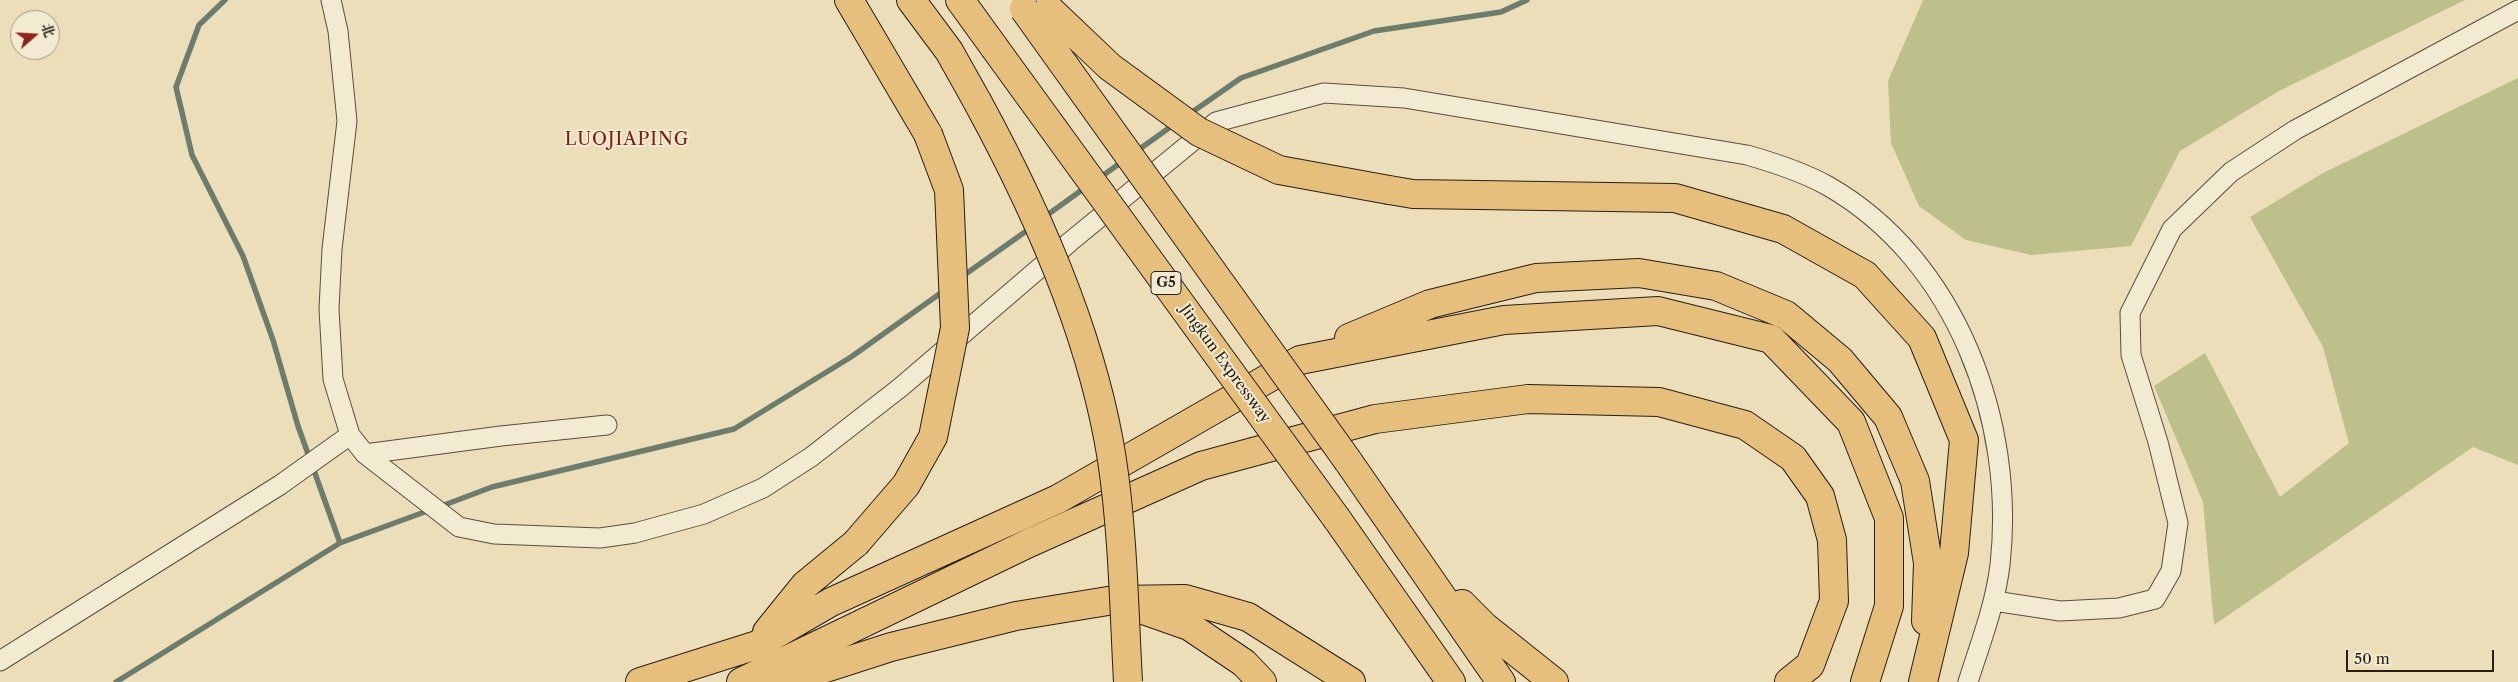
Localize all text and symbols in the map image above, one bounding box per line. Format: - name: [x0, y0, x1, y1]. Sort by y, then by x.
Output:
- north arrow: [10, 10, 60, 60]
- text: 北: [37, 21, 59, 40]
- district label: LUOJIAPING: [563, 129, 691, 151]
- road number: G5: [1151, 272, 1181, 294]
- street label: Jingkun Expressway: [1176, 301, 1274, 427]
- scale bar: [2348, 640, 2496, 672]
- text: 50 m: [2354, 649, 2390, 668]

